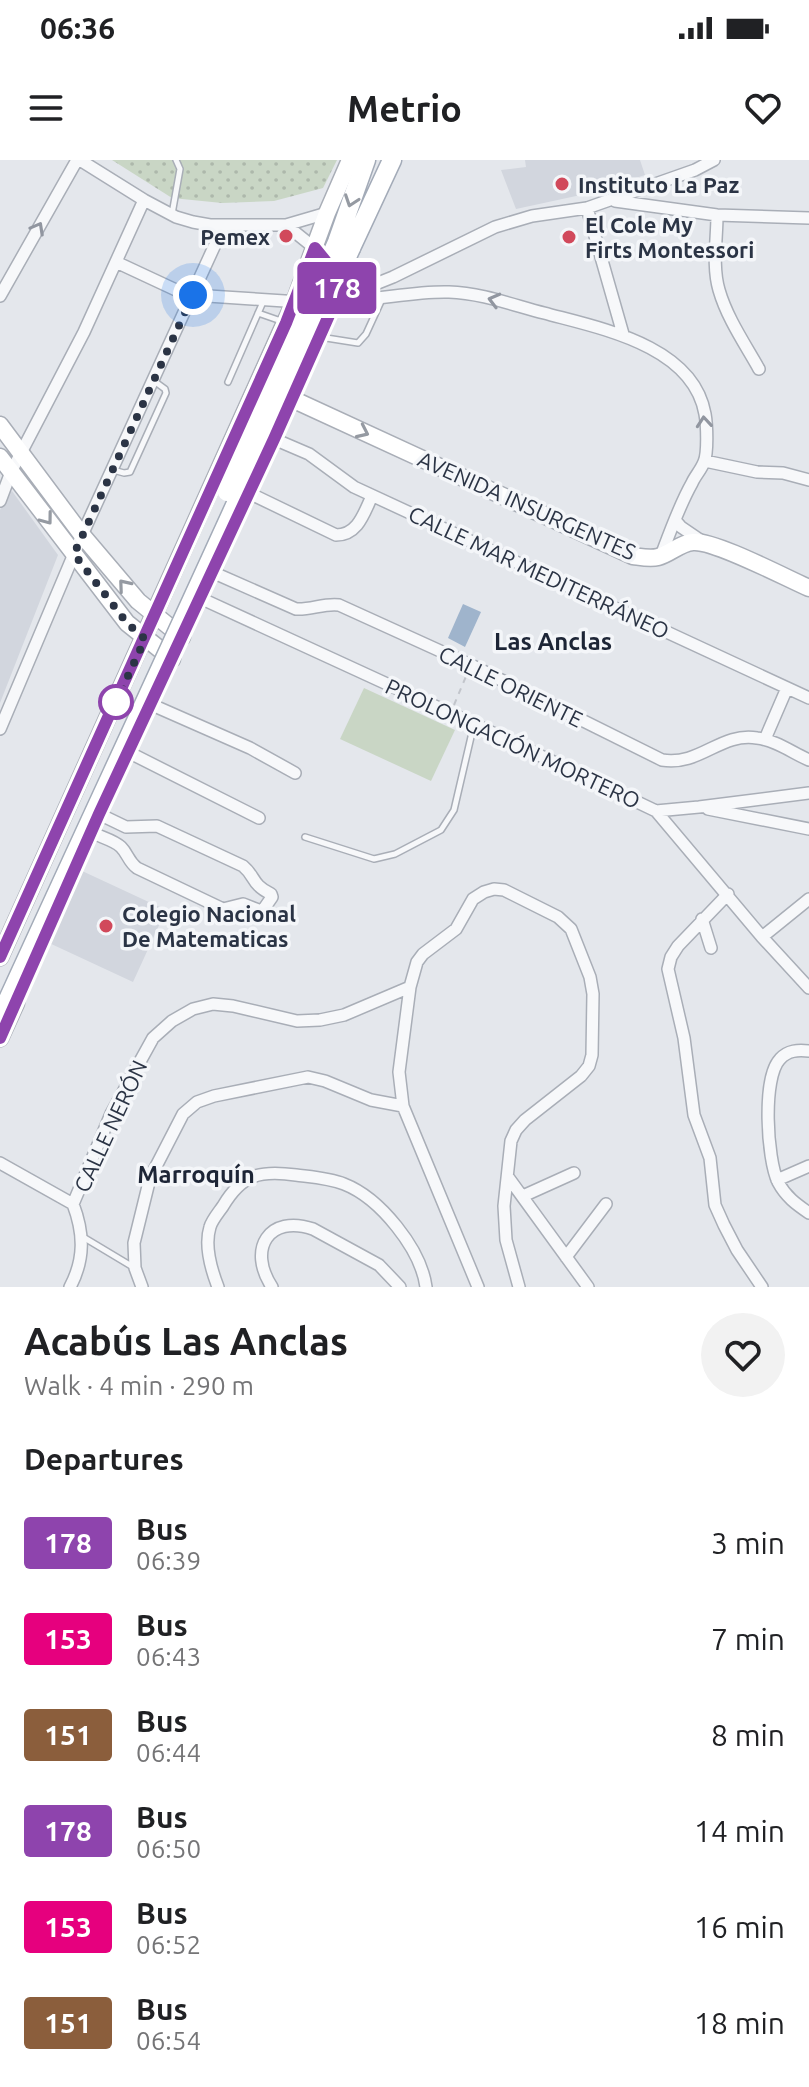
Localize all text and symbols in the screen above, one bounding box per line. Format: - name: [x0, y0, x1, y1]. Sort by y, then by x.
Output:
- text: 06:36: [40, 11, 115, 45]
- icon: menu: [24, 86, 68, 130]
- icon: heart: [741, 86, 785, 130]
- text: Metrio: [347, 88, 462, 129]
- place label: Instituto La Paz: [578, 172, 739, 197]
- marker: Instituto La Paz: [553, 175, 571, 193]
- one-way arrow: [345, 193, 361, 207]
- place label: El Cole My Firts Montessori: [585, 212, 754, 262]
- one-way arrow: [29, 222, 44, 236]
- place label: Pemex: [200, 224, 270, 249]
- marker: Pemex: [277, 227, 295, 245]
- marker: El Cole My Firts Montessori: [560, 228, 578, 246]
- line badge: 178: [291, 262, 383, 314]
- text: 178: [313, 272, 361, 303]
- your location: [173, 275, 213, 315]
- one-way arrow: [488, 292, 502, 309]
- one-way arrow: [696, 415, 713, 428]
- one-way arrow: [355, 422, 369, 438]
- street label: AVENIDA INSURGENTES: [414, 446, 640, 564]
- street label: CALLE MAR MEDITERRÁNEO: [405, 500, 674, 643]
- one-way arrow: [38, 510, 52, 525]
- one-way arrow: [119, 580, 134, 595]
- district label: Las Anclas: [494, 628, 612, 655]
- street label: CALLE ORIENTE: [435, 640, 587, 732]
- street label: PROLONGACIÓN MORTERO: [382, 672, 645, 813]
- unlabelled marker: [99, 685, 133, 719]
- place label: Colegio Nacional De Matematicas: [122, 901, 296, 951]
- marker: Colegio Nacional De Matematicas: [97, 917, 115, 935]
- street label: CALLE NERÓN: [68, 1056, 151, 1196]
- district label: Marroquín: [137, 1161, 255, 1188]
- button: heart: [701, 1313, 785, 1397]
- text: Acabús Las Anclas: [24, 1320, 348, 1362]
- text: Walk · 4 min · 290 m: [24, 1371, 254, 1400]
- text: Departures: [24, 1442, 184, 1476]
- text: Bus: [136, 1512, 188, 1546]
- text: 3 min: [711, 1526, 785, 1560]
- text: 178: [44, 1527, 92, 1558]
- text: 06:39: [136, 1546, 201, 1575]
- text: Bus: [136, 1608, 188, 1642]
- text: 7 min: [711, 1622, 785, 1656]
- text: 153: [44, 1623, 92, 1654]
- text: 06:43: [136, 1642, 201, 1671]
- text: Bus: [136, 1704, 188, 1738]
- text: 8 min: [711, 1718, 785, 1752]
- text: 151: [44, 1719, 92, 1750]
- text: 06:44: [136, 1738, 201, 1767]
- text: Bus: [136, 1800, 188, 1834]
- text: 14 min: [694, 1814, 785, 1848]
- text: 178: [44, 1815, 92, 1846]
- text: 06:50: [136, 1834, 201, 1863]
- text: Bus: [136, 1896, 188, 1930]
- text: 16 min: [694, 1910, 785, 1944]
- text: 153: [44, 1911, 92, 1942]
- text: 06:52: [136, 1930, 201, 1959]
- text: Bus: [136, 1992, 188, 2026]
- text: 18 min: [694, 2006, 785, 2040]
- text: 151: [44, 2007, 92, 2038]
- text: 06:54: [136, 2026, 201, 2055]

